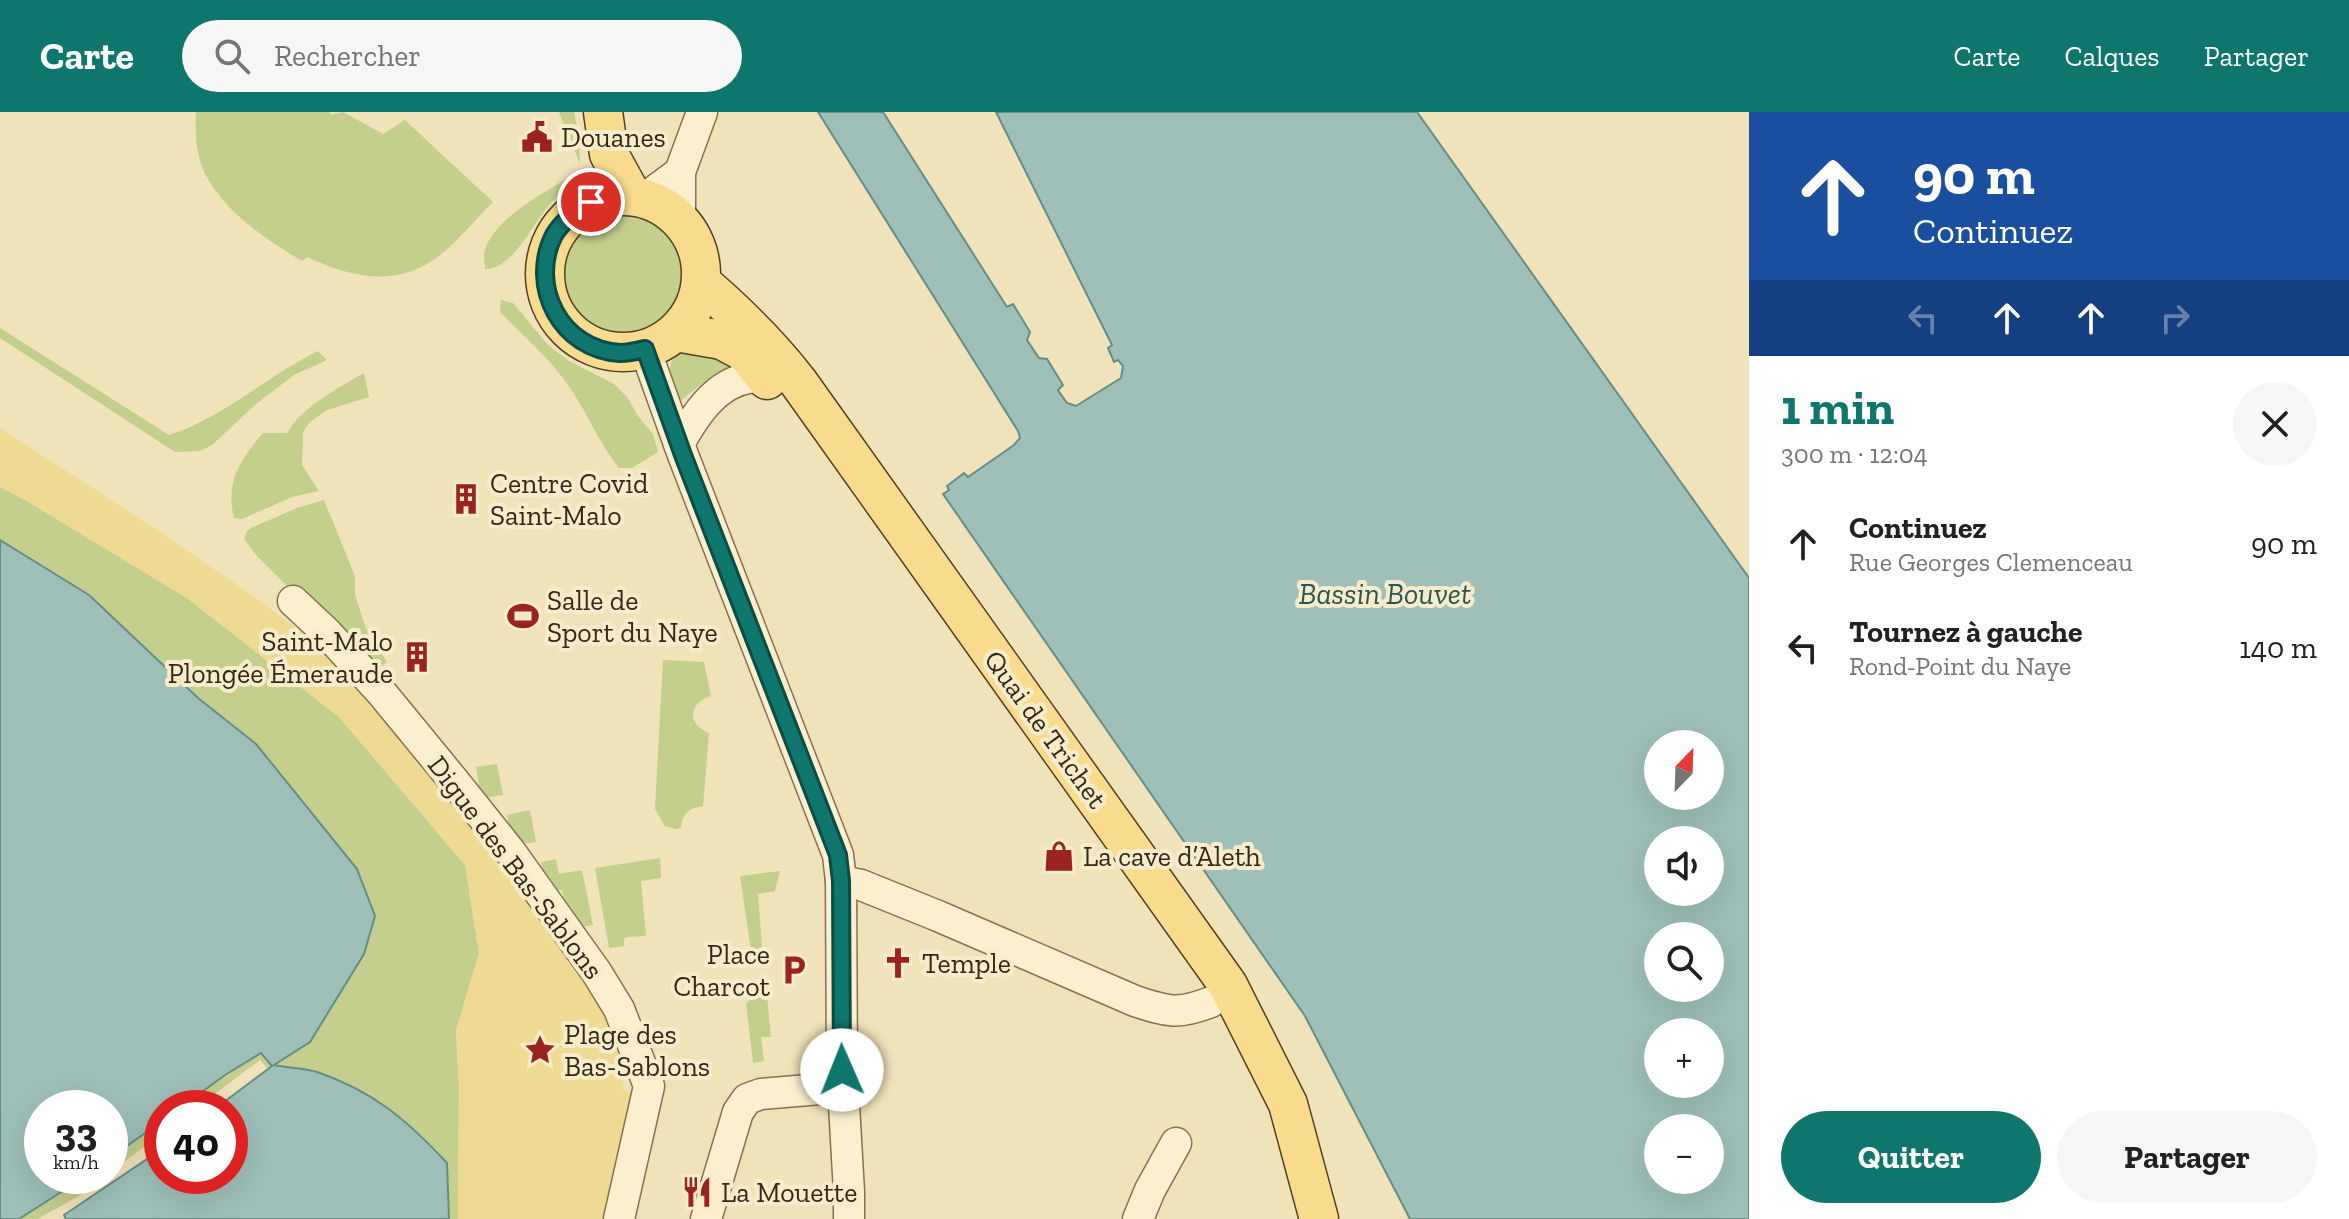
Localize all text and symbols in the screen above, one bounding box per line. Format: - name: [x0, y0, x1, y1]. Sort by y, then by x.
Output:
- search box: [182, 20, 742, 92]
- text: Carte: [40, 33, 134, 79]
- icon: search: [210, 34, 254, 78]
- text: Rechercher: [274, 38, 421, 74]
- text: Carte: [1954, 40, 2020, 73]
- text: Calques: [2064, 40, 2160, 73]
- text: Partager: [2204, 40, 2309, 73]
- public building icon: Douanes: [520, 120, 554, 154]
- place label: Douanes: [561, 121, 666, 154]
- text: 90 m: [1913, 141, 2035, 208]
- icon: ahead: [1781, 144, 1885, 248]
- pin: [557, 168, 625, 236]
- icon: arrive: [569, 180, 613, 224]
- text: Continuez: [1913, 209, 2073, 252]
- icon: left: [1901, 296, 1945, 340]
- icon: ahead: [1985, 296, 2029, 340]
- icon: ahead: [2069, 296, 2113, 340]
- icon: right: [2153, 296, 2197, 340]
- text: 1 min: [1781, 379, 1894, 436]
- button: close: [2233, 382, 2317, 466]
- text: 300 m · 12:04: [1781, 438, 1928, 470]
- place label: Centre Covid Saint-Malo: [490, 467, 648, 532]
- building icon: Centre Covid Saint-Malo: [449, 482, 483, 516]
- text: Continuez: [1849, 510, 1987, 546]
- icon: ahead: [1781, 522, 1825, 566]
- text: 90 m: [2251, 526, 2317, 562]
- text: Rue Georges Clemenceau: [1849, 546, 2133, 578]
- water label: Bassin Bouvet: [1299, 576, 1471, 612]
- place label: Salle de Sport du Naye: [547, 584, 718, 649]
- sports icon: Salle de Sport du Naye: [506, 599, 540, 633]
- text: Tournez à gauche: [1849, 614, 2083, 650]
- place label: Saint-Malo Plongée Émeraude: [168, 625, 393, 690]
- icon: left: [1781, 626, 1825, 670]
- text: 140 m: [2239, 630, 2317, 666]
- building icon: Saint-Malo Plongée Émeraude: [400, 640, 434, 674]
- street label: Quai de Trichet: [977, 644, 1114, 815]
- text: Rond-Point du Naye: [1849, 650, 2071, 682]
- north arrow: [1644, 730, 1724, 810]
- map controls: [1644, 730, 1724, 1194]
- street label: Digue des Bas-Sablons: [421, 749, 610, 986]
- button: sound: [1644, 826, 1724, 906]
- shop icon: La cave d’Aleth: [1042, 839, 1076, 873]
- place label: La cave d’Aleth: [1083, 840, 1261, 873]
- button: search: [1644, 922, 1724, 1002]
- place label: Place Charcot: [673, 938, 771, 1003]
- church icon: Temple: [881, 946, 915, 980]
- place label: Temple: [922, 947, 1011, 980]
- parking icon: Place Charcot: [777, 953, 811, 987]
- place label: Plage des Bas-Sablons: [564, 1018, 710, 1083]
- button: +: [1644, 1018, 1724, 1098]
- position arrow: [800, 1028, 884, 1112]
- place icon: Plage des Bas-Sablons: [523, 1033, 557, 1067]
- speed limit sign: 40: [144, 1090, 248, 1194]
- text: 33: [55, 1108, 97, 1156]
- button: Quitter: [1781, 1111, 2041, 1203]
- button: Partager: [2057, 1111, 2317, 1203]
- button: −: [1644, 1114, 1724, 1194]
- text: km/h: [53, 1150, 99, 1174]
- restaurant icon: La Mouette: [680, 1175, 714, 1209]
- place label: La Mouette: [721, 1176, 857, 1209]

